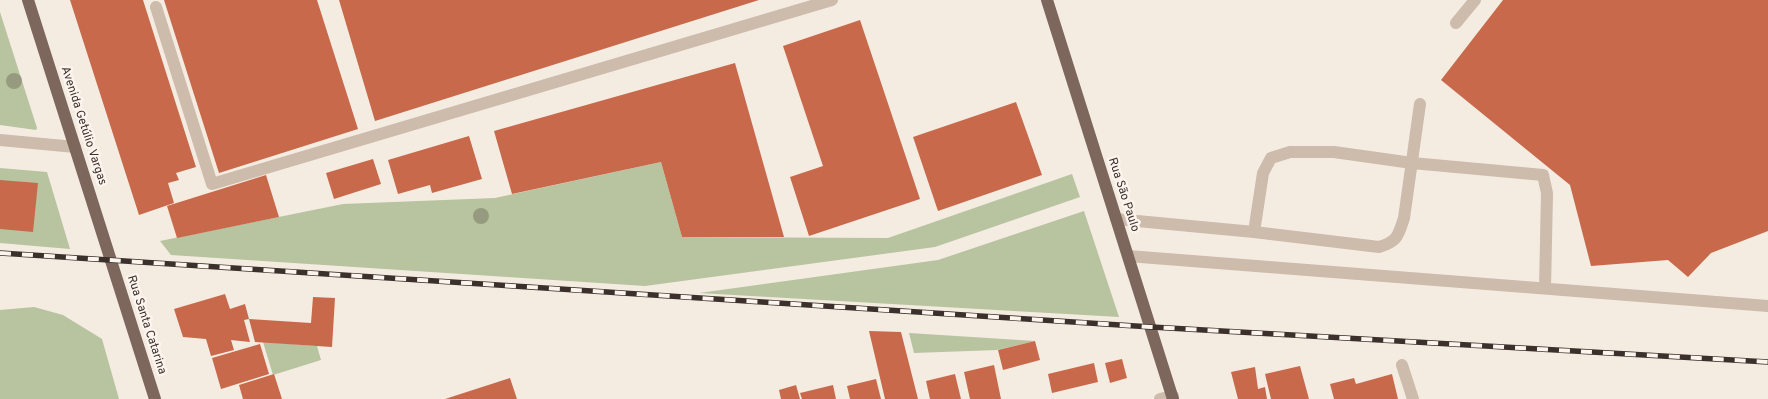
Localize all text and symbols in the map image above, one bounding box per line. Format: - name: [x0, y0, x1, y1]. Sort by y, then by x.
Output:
- street label: Avenida Getúlio Vargas: [57, 65, 109, 187]
- street label: Rua São Paulo: [1104, 156, 1142, 234]
- street label: Rua Santa Catarina: [123, 274, 169, 376]

